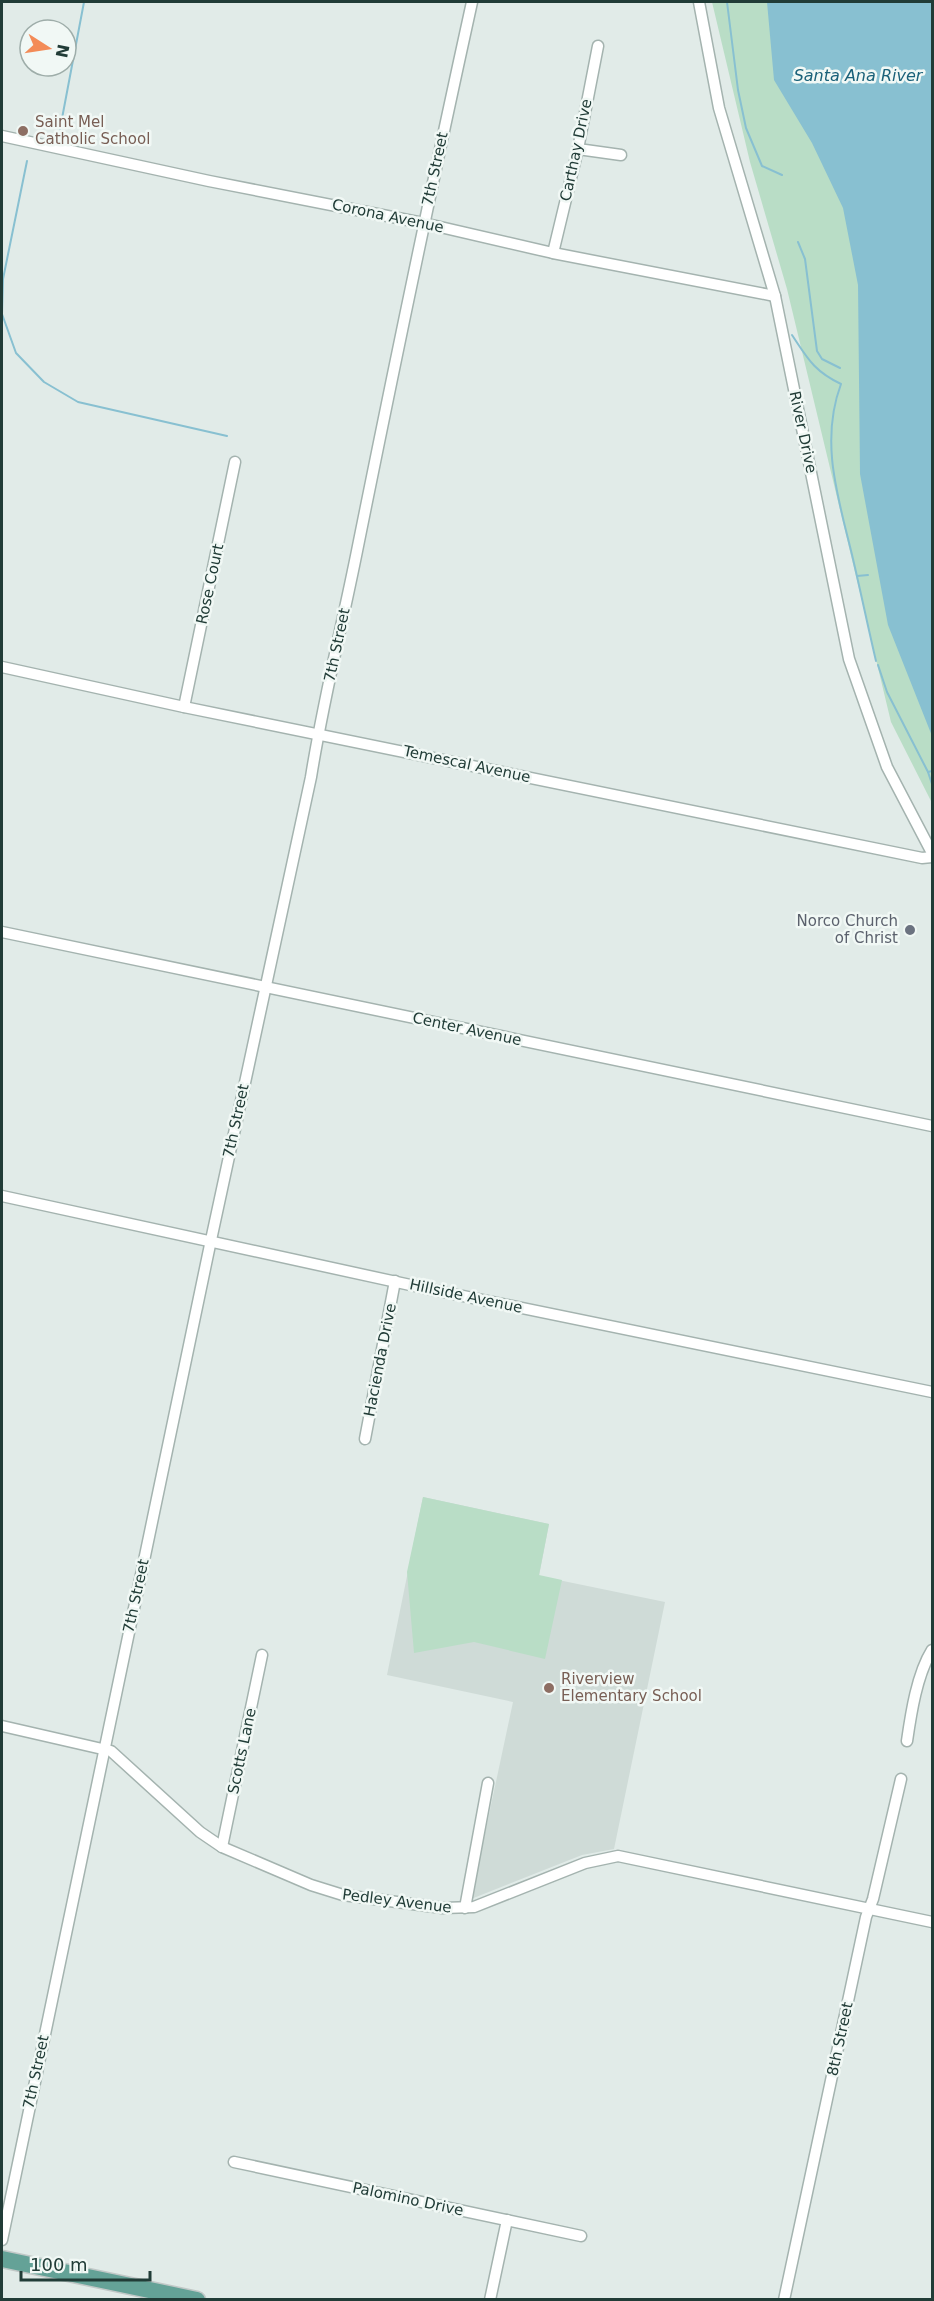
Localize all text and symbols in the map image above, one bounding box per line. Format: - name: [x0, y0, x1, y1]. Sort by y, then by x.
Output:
- north arrow: [18, 18, 78, 78]
- text: N: [51, 42, 73, 60]
- water label: Santa Ana River: [794, 66, 924, 85]
- street label: Carthay Drive: [556, 97, 596, 203]
- place label: Saint Mel Catholic School: [35, 113, 150, 148]
- marker: Saint Mel Catholic School: [16, 124, 30, 138]
- street label: 7th Street: [418, 130, 452, 208]
- street label: Corona Avenue: [330, 195, 446, 237]
- street label: River Drive: [786, 389, 820, 475]
- street label: Rose Court: [193, 542, 227, 626]
- street label: 7th Street: [320, 606, 354, 684]
- street label: Temescal Avenue: [401, 742, 532, 786]
- place label: Norco Church of Christ: [796, 912, 898, 947]
- marker: Norco Church of Christ: [903, 923, 917, 937]
- street label: Center Avenue: [411, 1009, 523, 1049]
- street label: 7th Street: [219, 1082, 253, 1160]
- street label: Hillside Avenue: [408, 1275, 524, 1317]
- street label: Hacienda Drive: [360, 1302, 400, 1418]
- street label: 7th Street: [119, 1557, 153, 1635]
- place label: Riverview Elementary School: [561, 1670, 702, 1705]
- marker: Riverview Elementary School: [542, 1681, 556, 1695]
- street label: Scotts Lane: [224, 1706, 260, 1796]
- street label: Pedley Avenue: [341, 1885, 453, 1917]
- street label: 8th Street: [823, 2000, 857, 2078]
- street label: 7th Street: [19, 2033, 53, 2111]
- street label: Palomino Drive: [351, 2178, 465, 2220]
- scale bar: [21, 2244, 150, 2282]
- text: 100 m: [30, 2254, 88, 2275]

